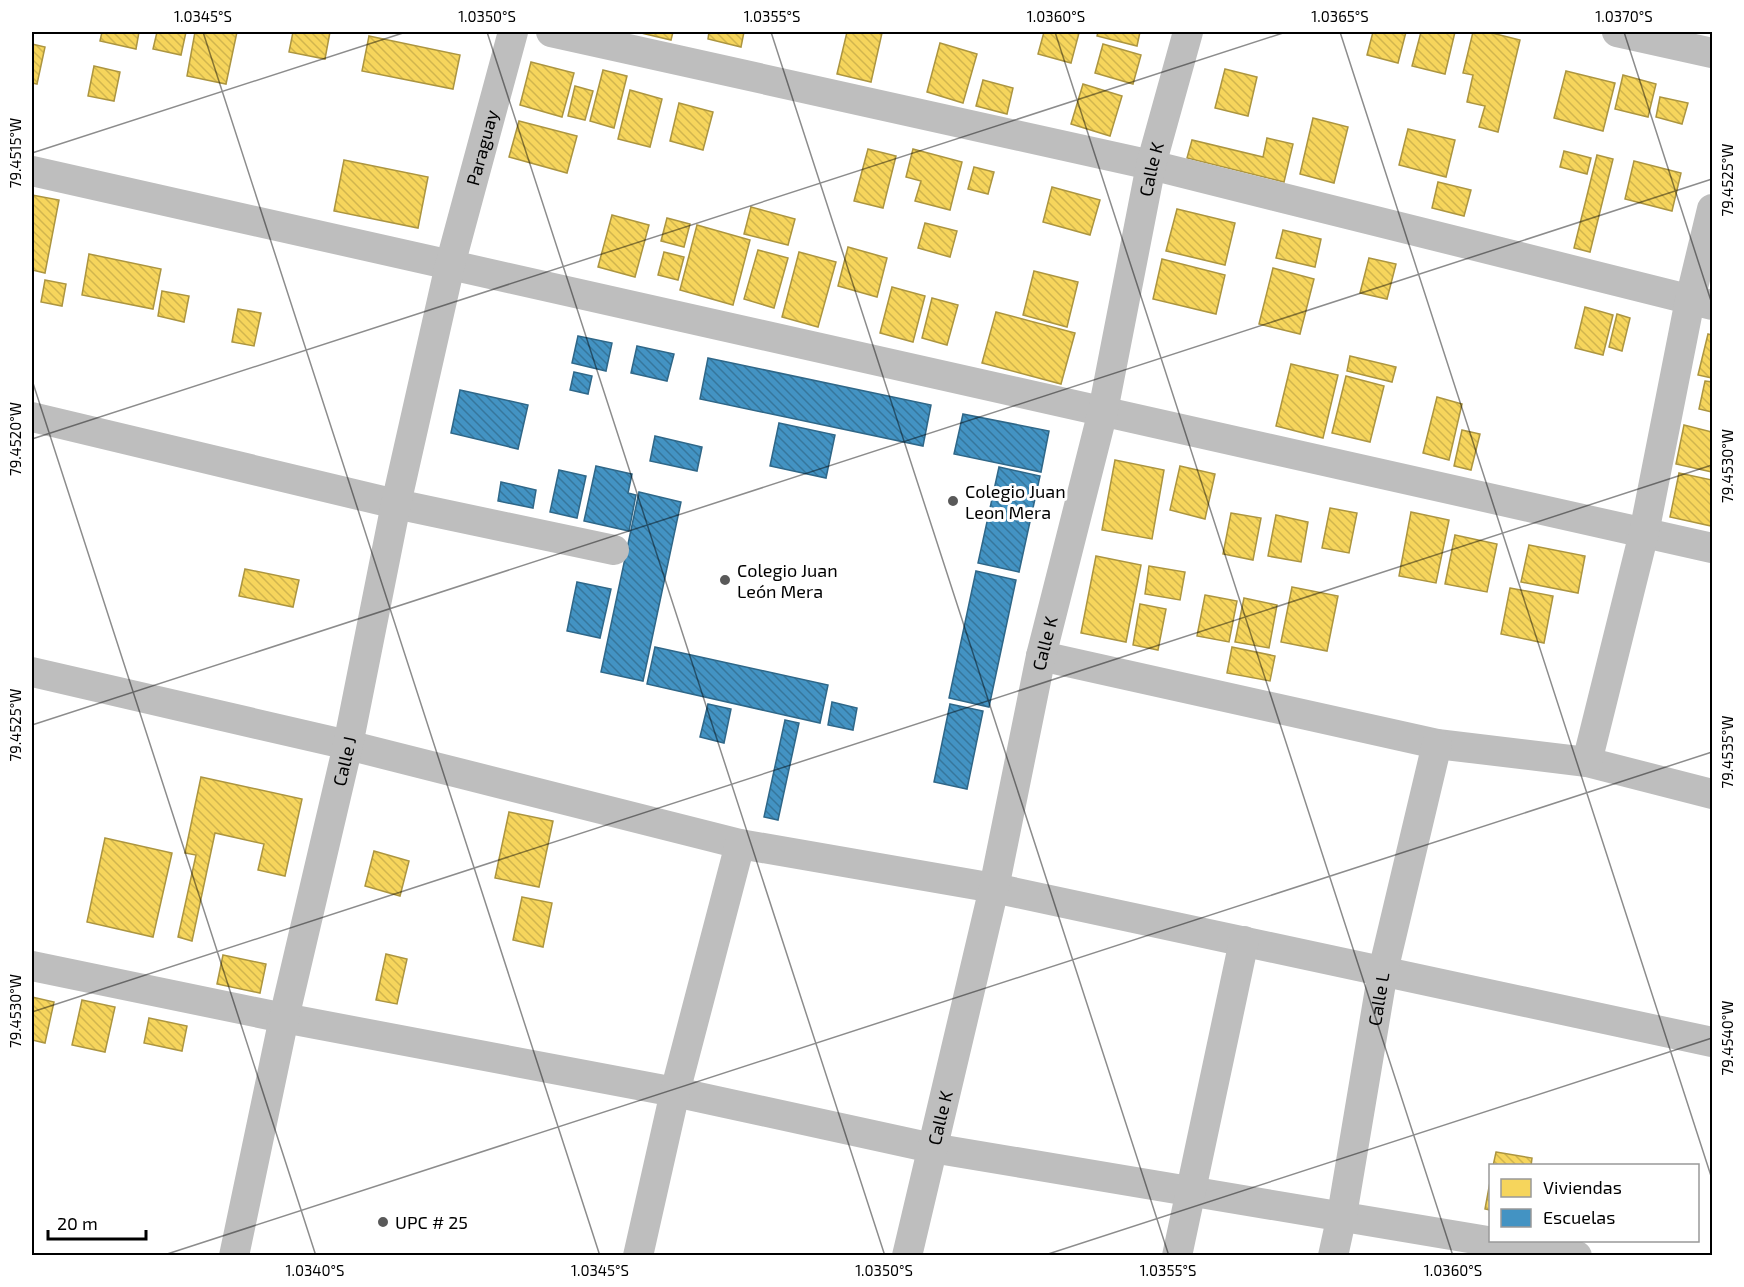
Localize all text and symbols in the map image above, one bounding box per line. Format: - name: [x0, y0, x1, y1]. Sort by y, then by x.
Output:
- text: 1.0345°S: [174, 7, 232, 25]
- text: 1.0350°S: [458, 7, 516, 25]
- text: 1.0355°S: [744, 7, 800, 25]
- text: 1.0360°S: [1027, 7, 1085, 25]
- text: 1.0365°S: [1311, 7, 1369, 25]
- text: 1.0370°S: [1595, 7, 1653, 25]
- street label: Paraguay: [461, 107, 503, 188]
- text: 79.4515°W: [6, 118, 24, 188]
- street label: Calle K: [1134, 139, 1168, 198]
- text: 79.4525°W: [1718, 144, 1736, 216]
- text: 79.4520°W: [6, 402, 24, 476]
- text: 79.4530°W: [1718, 429, 1736, 503]
- place label: Colegio Juan Leon Mera: [965, 480, 1066, 523]
- marker: Colegio Juan Leon Mera: [946, 494, 960, 508]
- place label: Colegio Juan León Mera: [737, 559, 838, 602]
- marker: Colegio Juan León Mera: [718, 573, 732, 587]
- street label: Calle K: [1027, 613, 1062, 672]
- text: 79.4525°W: [6, 689, 24, 761]
- text: 79.4535°W: [1718, 716, 1736, 788]
- street label: Calle J: [328, 734, 360, 788]
- street label: Calle L: [1363, 971, 1394, 1027]
- text: 79.4530°W: [6, 974, 24, 1048]
- text: 79.4540°W: [1718, 1001, 1736, 1075]
- street label: Calle K: [923, 1088, 957, 1147]
- legend: [1489, 1164, 1699, 1242]
- text: Viviendas: [1543, 1176, 1622, 1198]
- scale bar: [48, 1203, 146, 1241]
- text: Escuelas: [1543, 1206, 1615, 1228]
- place label: UPC # 25: [395, 1211, 468, 1233]
- text: 20 m: [57, 1212, 98, 1234]
- marker: UPC # 25: [376, 1215, 390, 1229]
- text: 1.0340°S: [286, 1261, 344, 1279]
- text: 1.0345°S: [571, 1261, 629, 1279]
- text: 1.0350°S: [855, 1261, 913, 1279]
- text: 1.0355°S: [1140, 1261, 1196, 1279]
- text: 1.0360°S: [1424, 1261, 1482, 1279]

